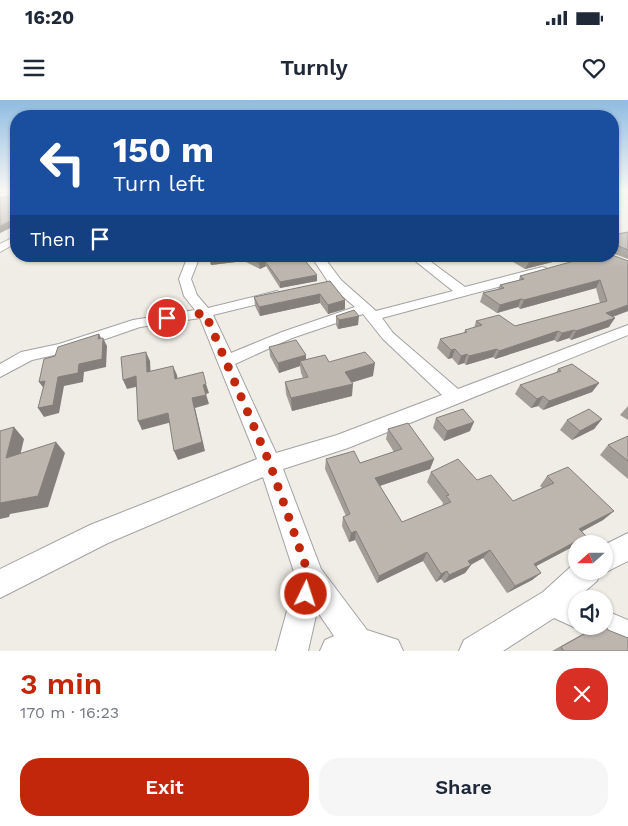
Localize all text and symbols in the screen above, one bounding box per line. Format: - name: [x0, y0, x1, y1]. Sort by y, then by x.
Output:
- text: 16:20: [25, 6, 74, 29]
- icon: menu: [20, 54, 48, 82]
- icon: heart: [580, 54, 608, 82]
- text: Turnly: [280, 55, 348, 80]
- text: 150 m: [113, 129, 214, 171]
- icon: left: [30, 130, 95, 195]
- text: Turn left: [113, 171, 205, 196]
- icon: arrive: [86, 225, 114, 253]
- text: Then: [30, 228, 76, 251]
- pin: [146, 297, 188, 339]
- icon: arrive: [153, 304, 181, 332]
- north arrow: [568, 535, 612, 580]
- map controls: [568, 535, 613, 635]
- position arrow: [279, 567, 331, 619]
- button: sound: [568, 590, 613, 635]
- text: 3 min: [20, 666, 102, 701]
- button: close: [556, 668, 608, 720]
- text: 170 m · 16:23: [20, 703, 119, 722]
- button: Exit: [20, 758, 309, 816]
- button: Share: [319, 758, 608, 816]

